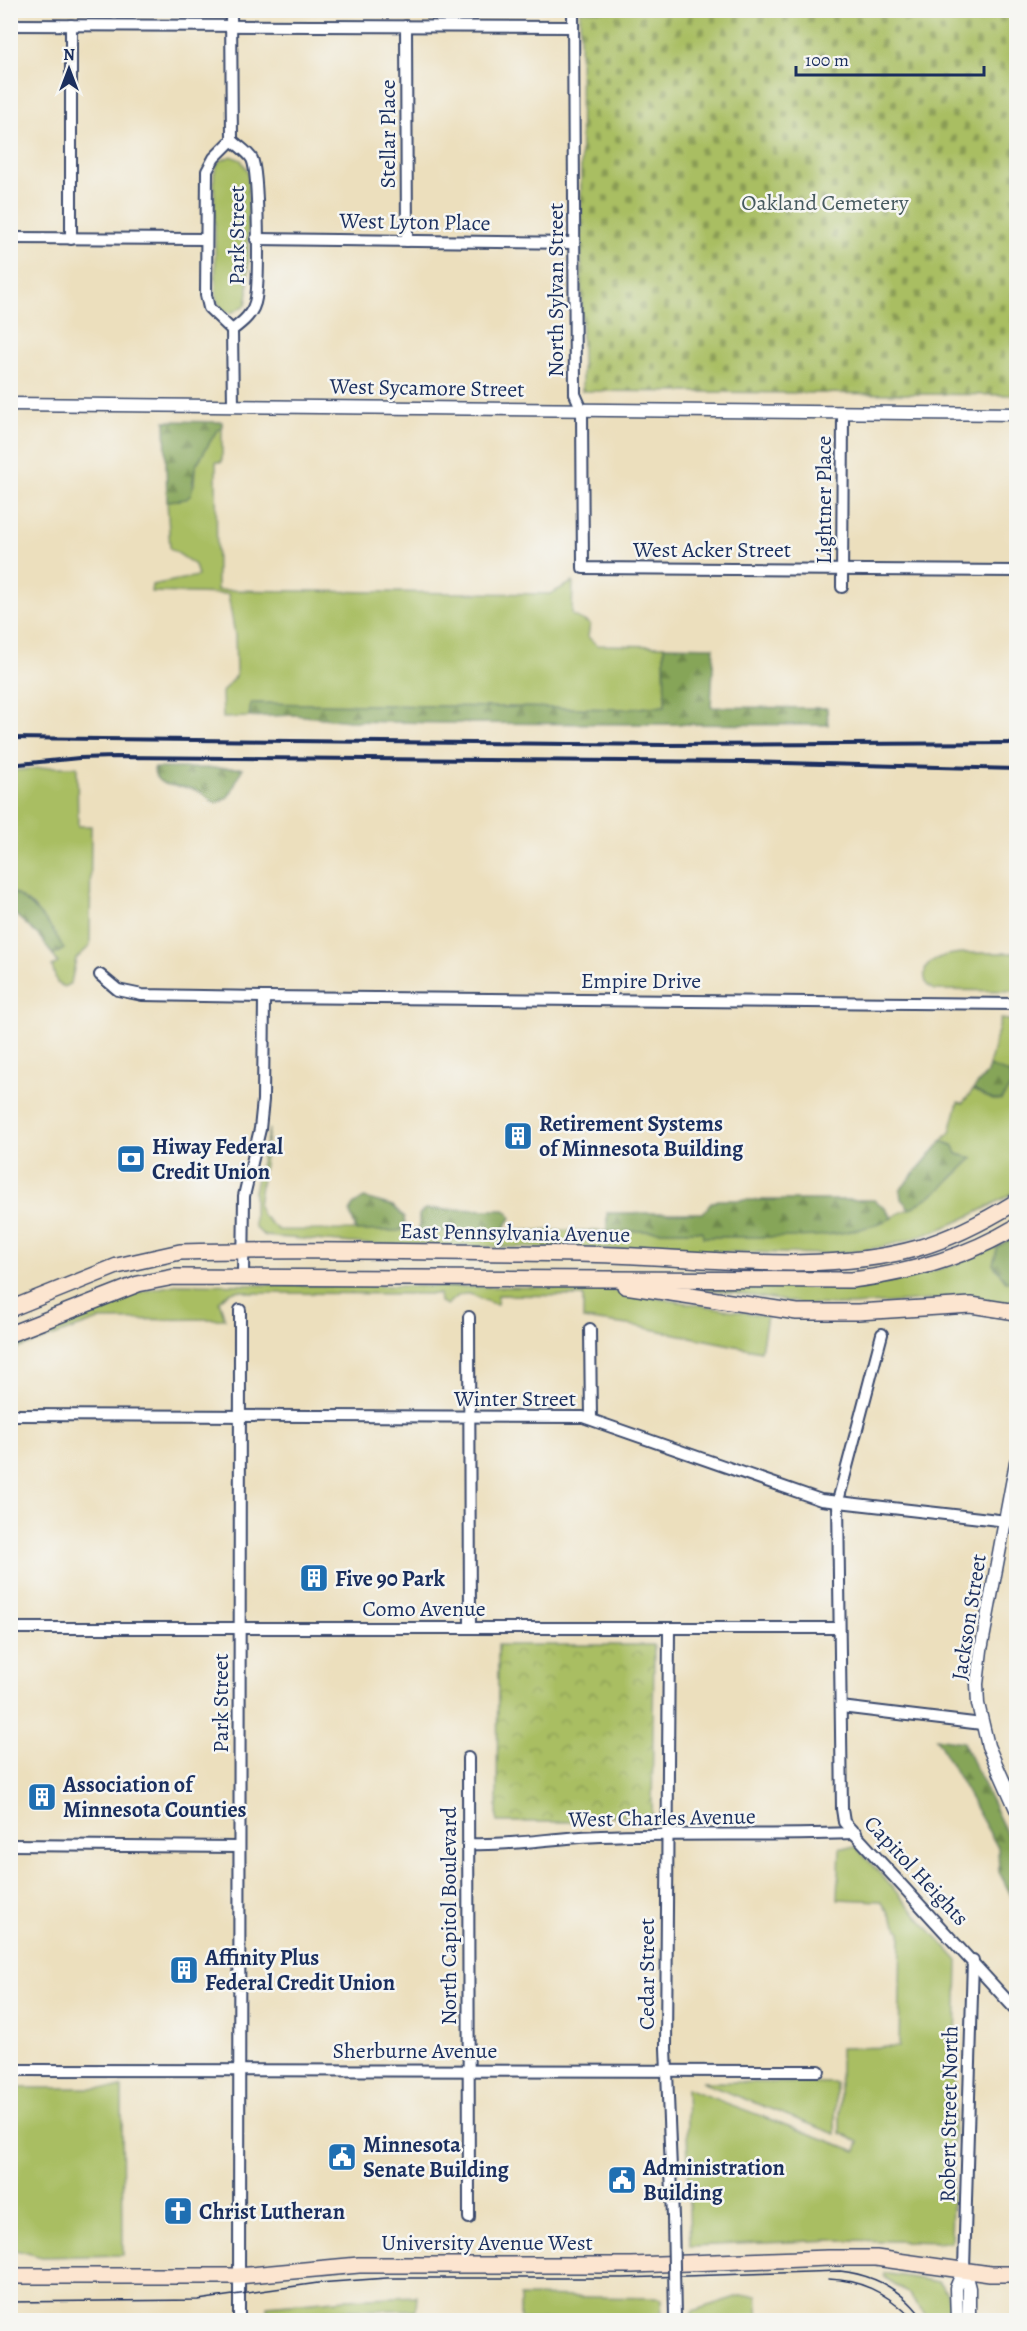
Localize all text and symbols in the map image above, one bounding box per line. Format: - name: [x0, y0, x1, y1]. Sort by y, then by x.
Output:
- north arrow: [39, 39, 99, 99]
- scale bar: [796, 39, 984, 77]
- text: N: [63, 44, 75, 66]
- text: 100 m: [805, 48, 849, 72]
- street label: Stellar Place: [373, 79, 403, 189]
- street label: Park Street: [222, 185, 252, 285]
- park label: Oakland Cemetery: [741, 188, 909, 218]
- street label: North Sylvan Street: [541, 203, 571, 377]
- street label: West Lyton Place: [338, 206, 491, 238]
- street label: West Sycamore Street: [328, 371, 525, 405]
- street label: Lightner Place: [809, 436, 839, 564]
- street label: West Acker Street: [632, 535, 791, 565]
- street label: Empire Drive: [581, 966, 701, 996]
- place label: Retirement Systems of Minnesota Building: [539, 1109, 744, 1164]
- building icon: Retirement Systems of Minnesota Building: [502, 1120, 534, 1152]
- place label: Hiway Federal Credit Union: [152, 1132, 283, 1187]
- bank icon: Hiway Federal Credit Union: [115, 1143, 147, 1175]
- street label: East Pennsylvania Avenue: [399, 1216, 630, 1250]
- street label: Winter Street: [453, 1384, 576, 1414]
- street label: Jackson Street: [944, 1552, 994, 1682]
- building icon: Five 90 Park: [298, 1562, 330, 1594]
- place label: Five 90 Park: [335, 1564, 445, 1594]
- street label: Como Avenue: [362, 1594, 486, 1624]
- street label: Park Street: [206, 1653, 236, 1753]
- place label: Association of Minnesota Counties: [62, 1770, 247, 1825]
- building icon: Association of Minnesota Counties: [26, 1781, 58, 1813]
- street label: West Charles Avenue: [567, 1801, 756, 1835]
- street label: North Capitol Boulevard: [434, 1807, 464, 2025]
- street label: Capitol Heights: [857, 1809, 975, 1932]
- street label: Cedar Street: [632, 1918, 662, 2030]
- place label: Affinity Plus Federal Credit Union: [204, 1943, 395, 1998]
- building icon: Affinity Plus Federal Credit Union: [168, 1954, 200, 1986]
- street label: Robert Street North: [932, 2025, 966, 2203]
- street label: Sherburne Avenue: [333, 2036, 497, 2066]
- place label: Minnesota Senate Building: [363, 2130, 510, 2185]
- public building icon: Minnesota Senate Building: [326, 2141, 358, 2173]
- place label: Administration Building: [642, 2153, 785, 2208]
- public building icon: Administration Building: [606, 2164, 638, 2196]
- church icon: Christ Lutheran: [162, 2195, 194, 2227]
- place label: Christ Lutheran: [199, 2197, 345, 2227]
- street label: University Avenue West: [381, 2228, 593, 2258]

